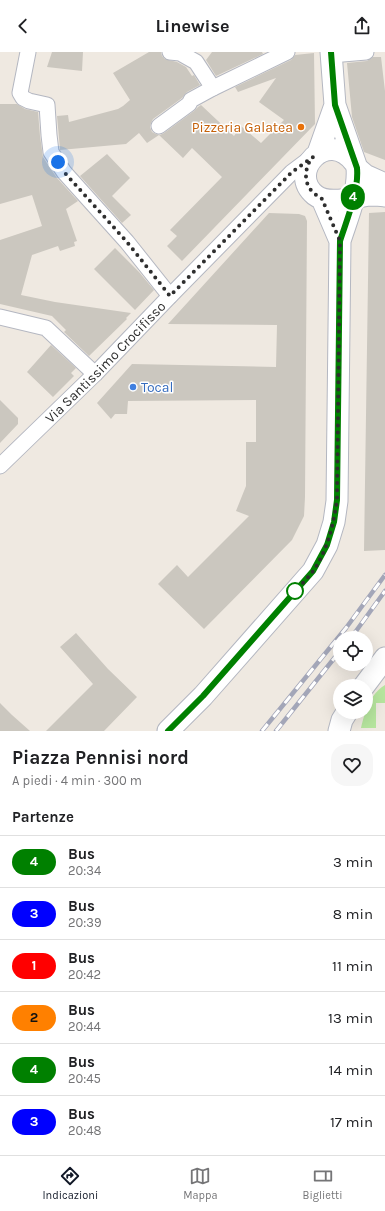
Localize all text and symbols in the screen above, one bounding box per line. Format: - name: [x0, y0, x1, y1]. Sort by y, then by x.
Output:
- icon: back: [12, 15, 34, 37]
- text: Linewise: [155, 15, 230, 37]
- icon: share: [351, 15, 373, 37]
- place label: Pizzeria Galatea: [192, 119, 293, 136]
- marker: Pizzeria Galatea: [296, 122, 306, 132]
- your location: [48, 152, 68, 172]
- line badge: 4: [340, 184, 366, 210]
- text: 4: [349, 188, 357, 205]
- street label: Via Santissimo Crocifisso: [42, 298, 169, 427]
- place label: Tocal: [141, 379, 173, 396]
- marker: Tocal: [128, 382, 138, 392]
- unlabelled marker: [286, 582, 304, 600]
- map controls: [333, 631, 373, 719]
- button: locate: [333, 631, 373, 671]
- button: layers: [333, 679, 373, 719]
- button: heart: [331, 744, 373, 786]
- text: Piazza Pennisi nord: [12, 747, 189, 769]
- text: A piedi · 4 min · 300 m: [12, 773, 142, 788]
- text: Partenze: [12, 808, 74, 826]
- text: Bus: [68, 845, 95, 863]
- text: 4: [30, 853, 38, 870]
- text: 3 min: [333, 853, 373, 871]
- text: 20:34: [68, 863, 101, 878]
- text: Bus: [68, 897, 95, 915]
- text: 3: [30, 905, 38, 922]
- text: 8 min: [333, 905, 373, 923]
- text: 20:39: [68, 915, 101, 930]
- text: Bus: [68, 949, 95, 967]
- text: 1: [32, 957, 37, 974]
- text: 11 min: [332, 957, 373, 975]
- text: 20:42: [68, 967, 101, 982]
- text: Bus: [68, 1001, 95, 1019]
- text: 2: [30, 1009, 38, 1026]
- text: 13 min: [328, 1009, 373, 1027]
- text: 20:44: [68, 1019, 101, 1034]
- text: Bus: [68, 1053, 95, 1071]
- text: 4: [30, 1061, 38, 1078]
- text: 14 min: [329, 1061, 373, 1079]
- text: 20:45: [68, 1071, 101, 1086]
- text: Bus: [68, 1105, 95, 1123]
- text: 3: [30, 1113, 38, 1130]
- text: 17 min: [330, 1113, 373, 1131]
- text: 20:48: [68, 1123, 102, 1138]
- tab: Indicazioni: [43, 1165, 98, 1202]
- tab: Mappa: [183, 1165, 218, 1202]
- tab: Biglietti: [303, 1165, 342, 1202]

